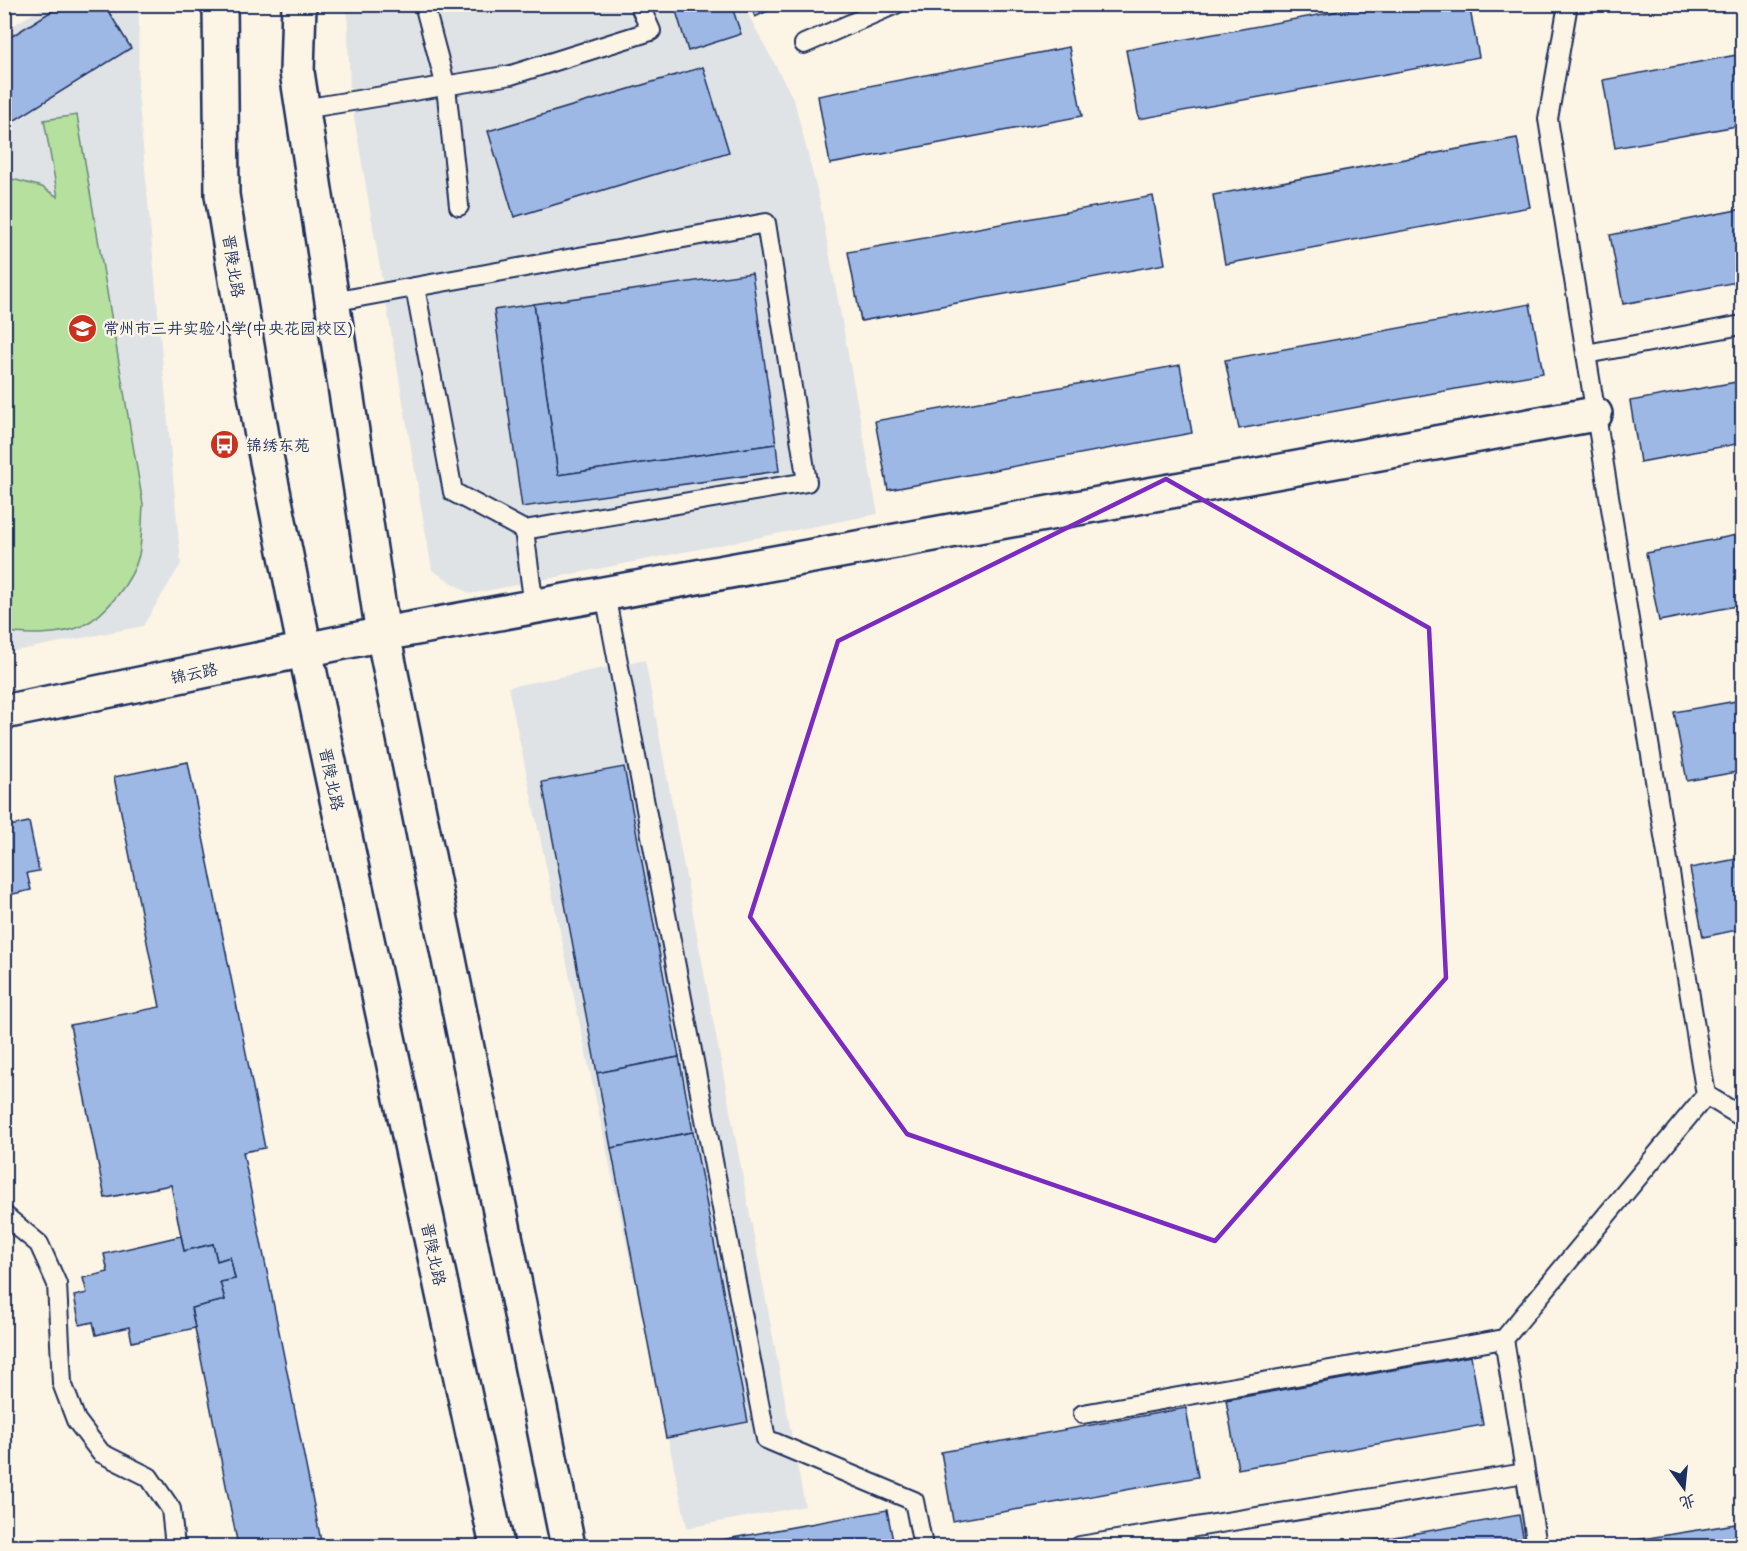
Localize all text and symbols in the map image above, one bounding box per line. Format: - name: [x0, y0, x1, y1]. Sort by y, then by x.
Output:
- street label: 晋陵北路: [219, 233, 249, 299]
- school or university icon: 常州市三井实验小学(中央花园校区): [66, 312, 98, 344]
- place label: 常州市三井实验小学(中央花园校区): [103, 318, 353, 338]
- bus stop icon: 锦绣东苑: [209, 429, 241, 461]
- place label: 锦绣东苑: [246, 435, 310, 455]
- street label: 锦云路: [168, 658, 220, 688]
- street label: 晋陵北路: [316, 746, 348, 812]
- street label: 晋陵北路: [418, 1221, 450, 1287]
- north arrow: [1654, 1458, 1714, 1518]
- text: 北: [1678, 1491, 1698, 1514]

